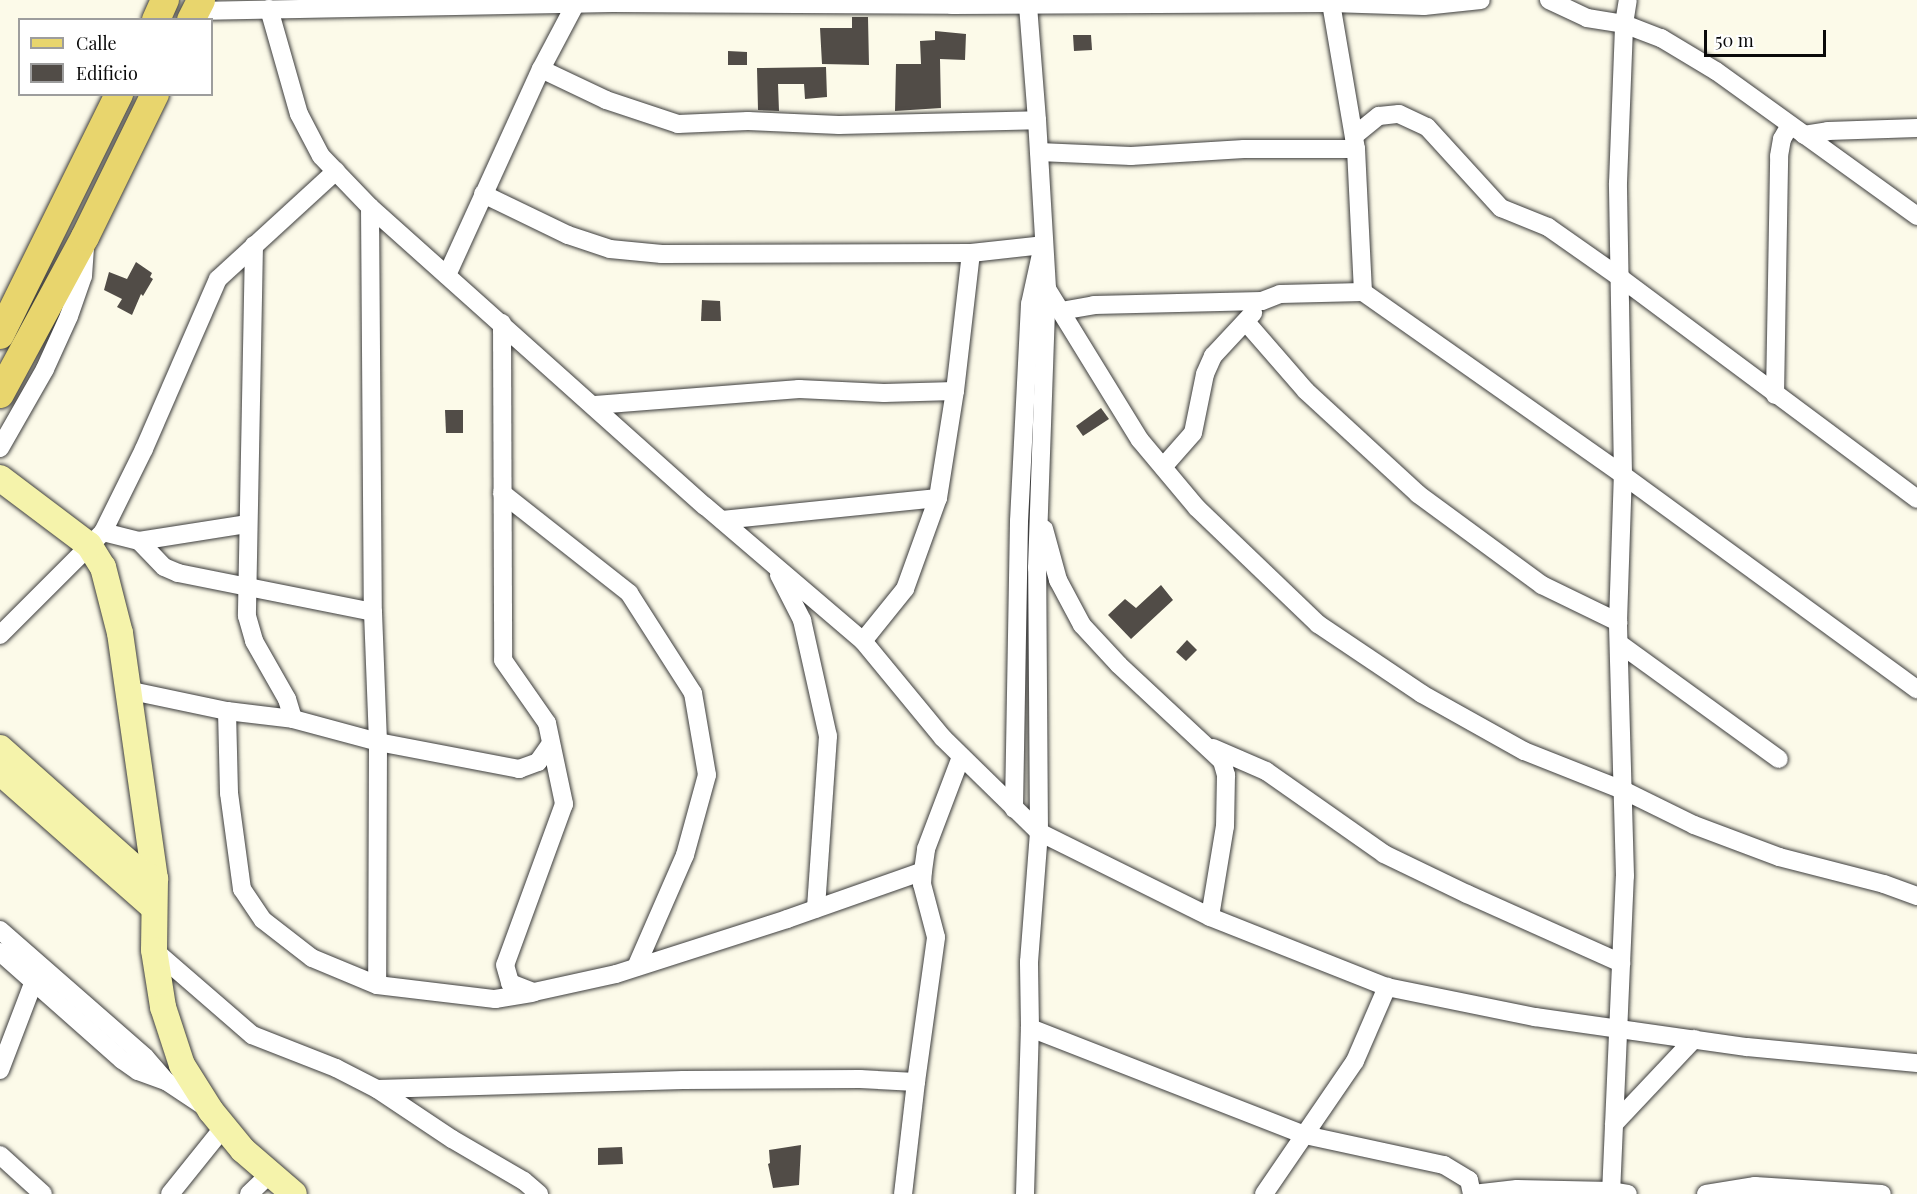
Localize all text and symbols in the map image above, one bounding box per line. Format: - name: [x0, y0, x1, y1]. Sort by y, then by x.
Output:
- legend: [18, 18, 213, 96]
- scale bar: [1707, 18, 1828, 56]
- text: 50 m: [1715, 28, 1754, 52]
- text: Calle: [76, 31, 117, 55]
- text: Edificio: [76, 61, 138, 85]

